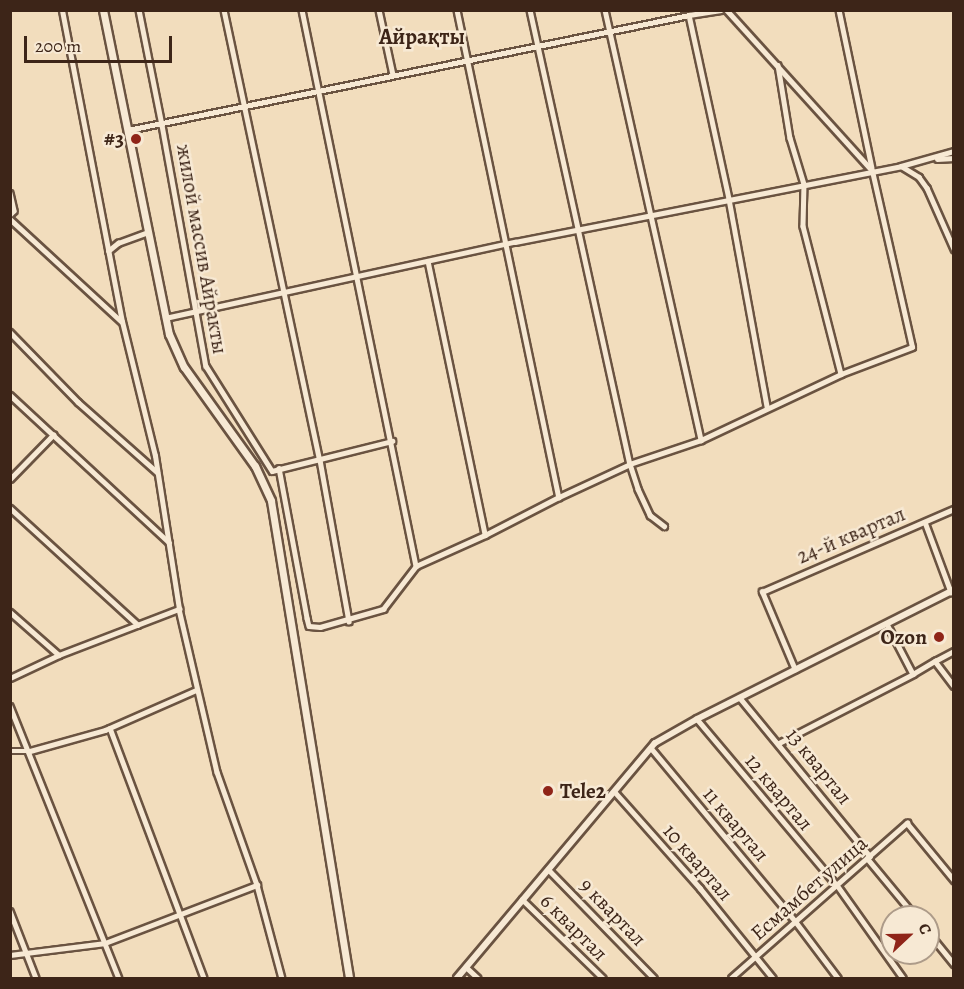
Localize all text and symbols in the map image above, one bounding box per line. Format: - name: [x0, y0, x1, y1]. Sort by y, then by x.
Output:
- scale bar: [27, 24, 176, 62]
- district label: Айрақты: [379, 25, 465, 51]
- text: 200 m: [35, 34, 81, 58]
- place label: #3: [104, 126, 124, 152]
- marker: #3: [129, 132, 143, 146]
- street label: жилой массив Айракты: [171, 142, 233, 356]
- street label: 24-й квартал: [793, 501, 909, 569]
- place label: Ozon: [881, 624, 927, 650]
- marker: Ozon: [932, 630, 946, 644]
- street label: 13 квартал: [781, 723, 857, 809]
- street label: 12 квартал: [740, 749, 818, 835]
- place label: Tele2: [560, 778, 606, 804]
- street label: 11 квартал: [698, 782, 774, 866]
- marker: Tele2: [541, 784, 555, 798]
- street label: 10 квартал: [658, 818, 738, 906]
- street label: Есмамбет улица: [745, 830, 873, 946]
- street label: 9 квартал: [574, 873, 652, 951]
- street label: 6 квартал: [535, 888, 613, 966]
- north arrow: [880, 905, 940, 965]
- text: С: [913, 920, 937, 938]

